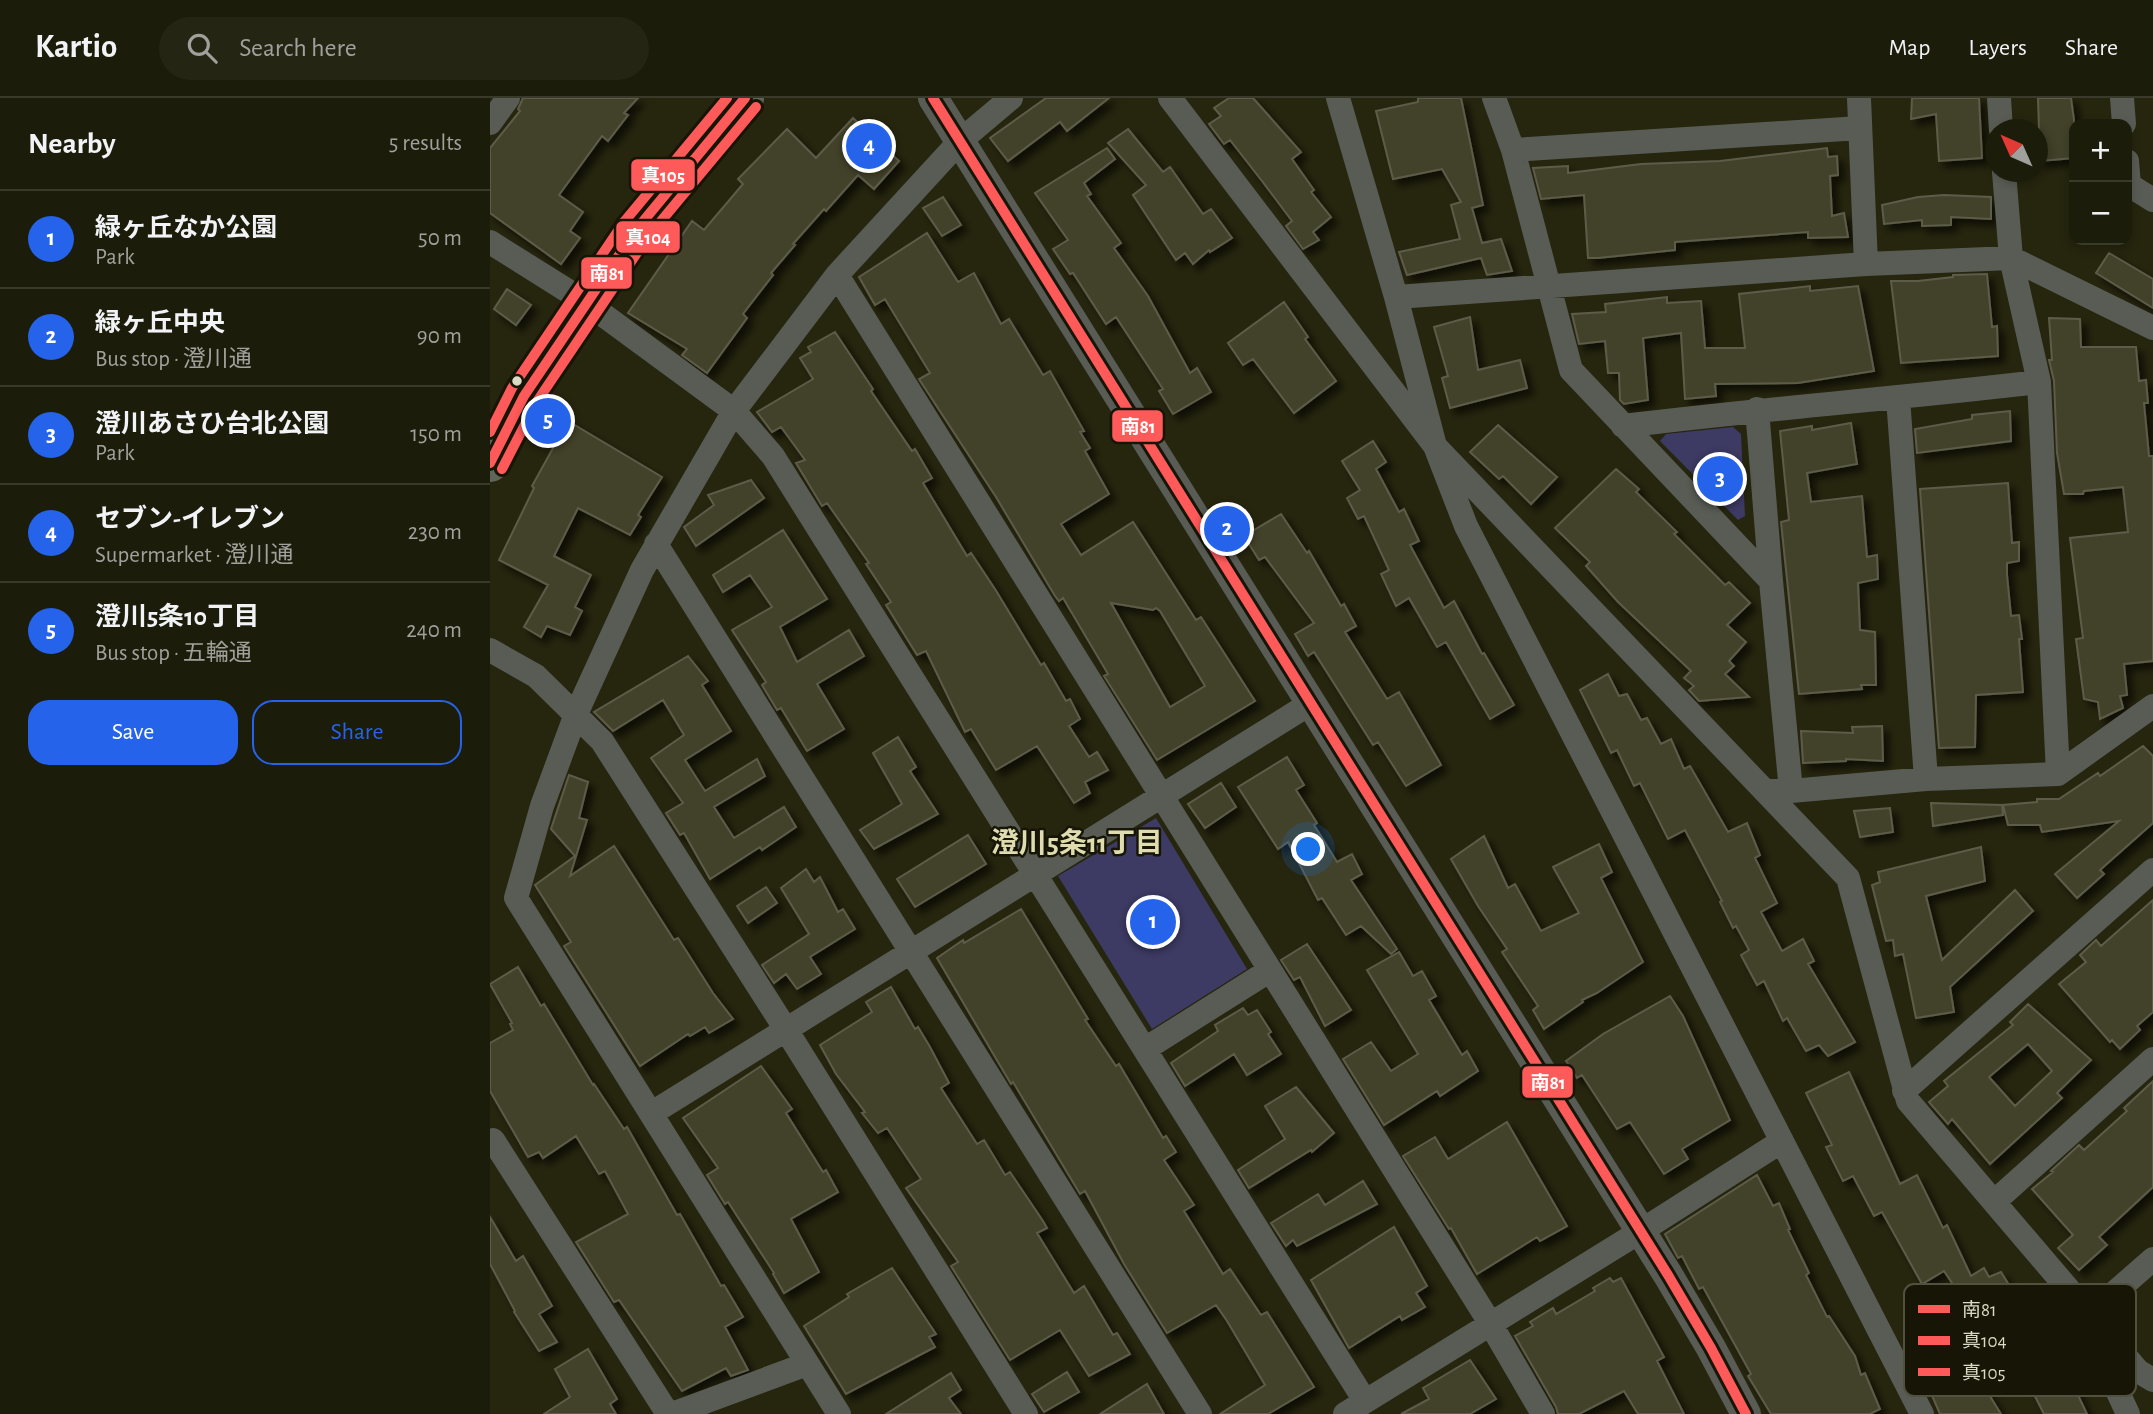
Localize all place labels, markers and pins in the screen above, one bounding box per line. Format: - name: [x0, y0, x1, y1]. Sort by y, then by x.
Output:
- pin: 4: [846, 120, 892, 172]
- unlabelled marker: [510, 374, 524, 388]
- pin: 5: [525, 395, 571, 447]
- pin: 3: [1697, 453, 1743, 505]
- pin: 2: [1204, 503, 1250, 555]
- pin: 1: [1130, 896, 1176, 948]

